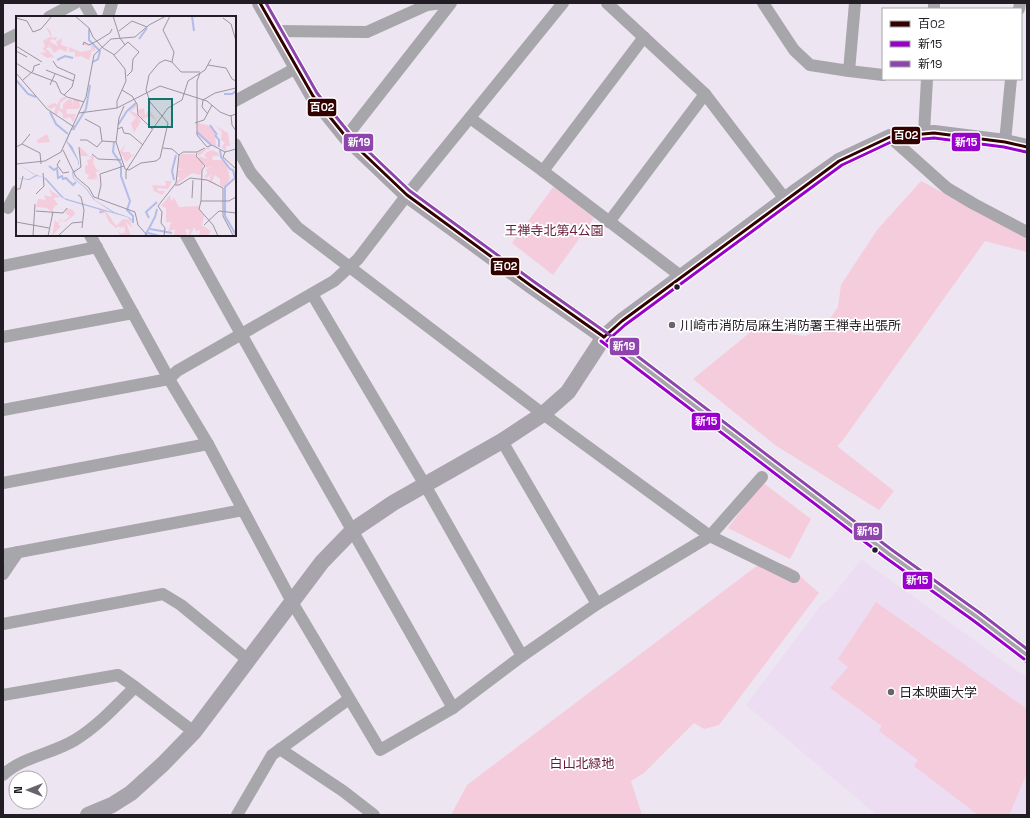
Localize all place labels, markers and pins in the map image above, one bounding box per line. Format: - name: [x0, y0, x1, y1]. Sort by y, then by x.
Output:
- unlabelled marker: [672, 282, 682, 292]
- place label: 川崎市消防局麻生消防署王禅寺出張所: [680, 317, 901, 334]
- marker: 川崎市消防局麻生消防署王禅寺出張所: [667, 320, 677, 330]
- unlabelled marker: [870, 545, 880, 555]
- place label: 日本映画大学: [899, 684, 977, 701]
- marker: 日本映画大学: [886, 687, 896, 697]

